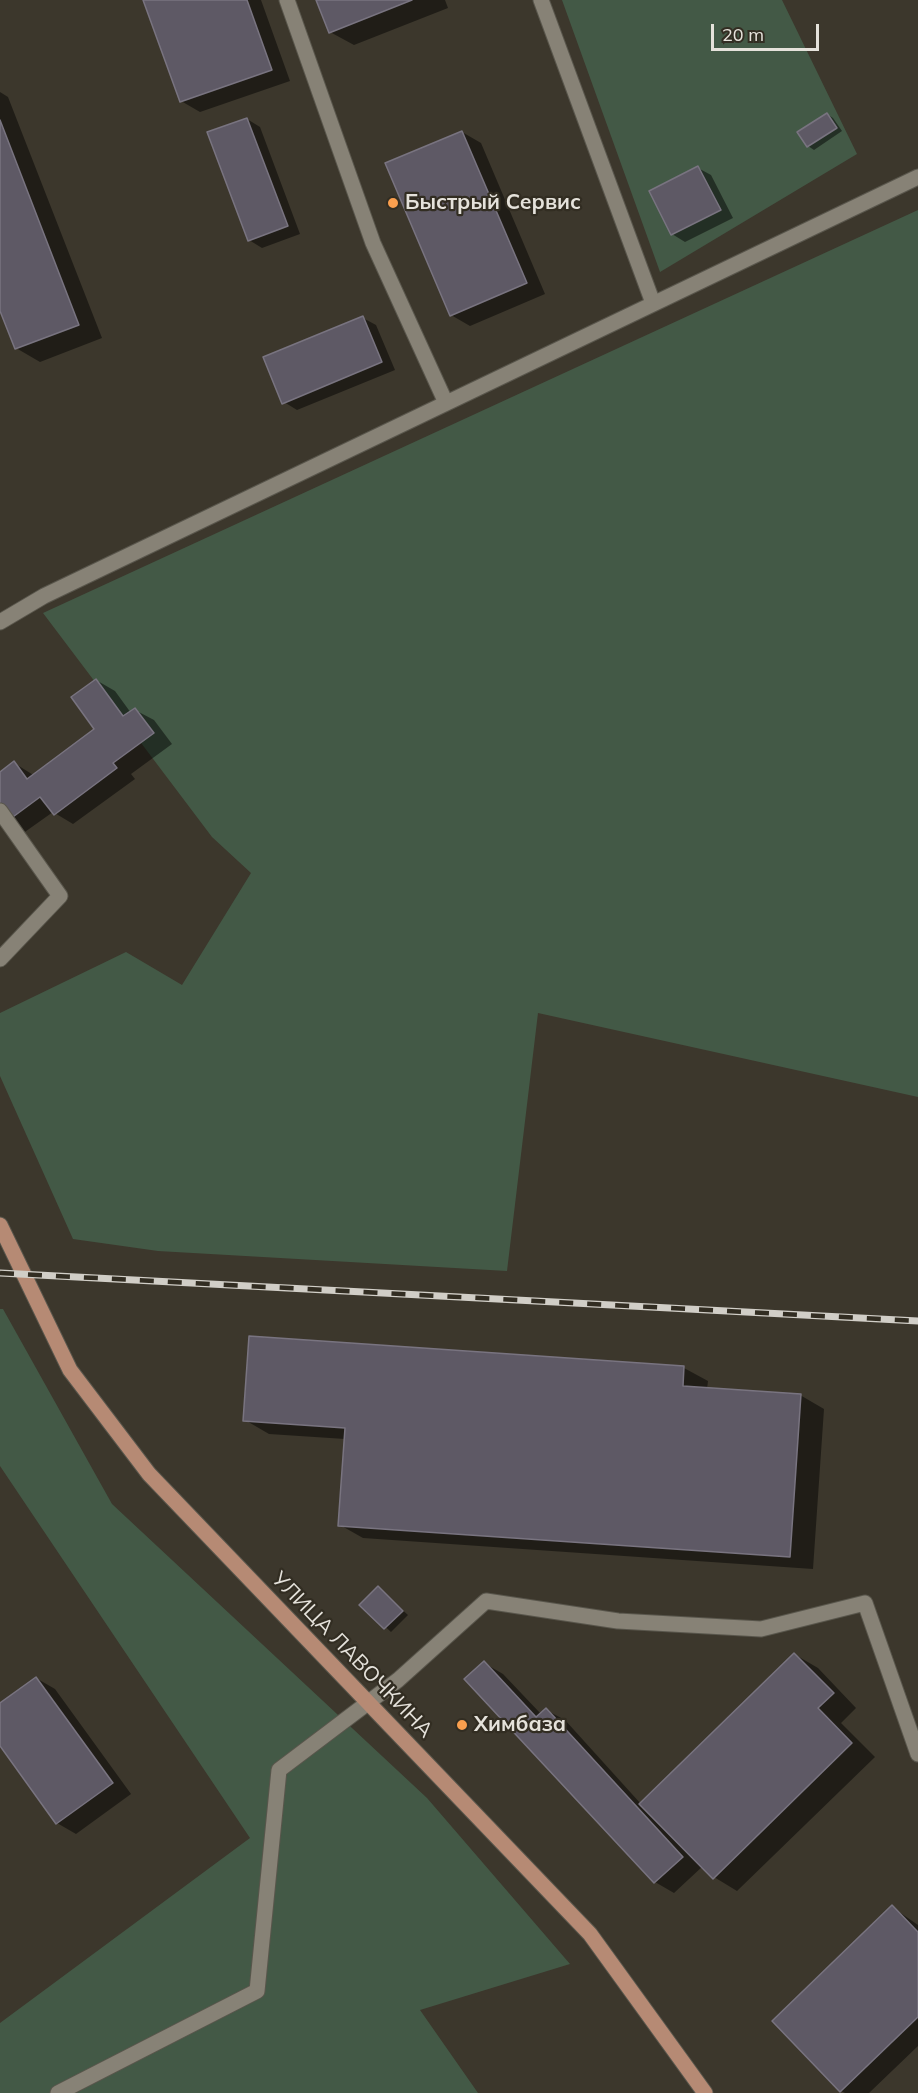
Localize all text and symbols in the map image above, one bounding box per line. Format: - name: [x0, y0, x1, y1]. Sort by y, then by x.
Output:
- scale bar: [714, 12, 822, 50]
- text: 20 m: [722, 23, 764, 46]
- place label: Быстрый Сервис: [405, 190, 581, 216]
- marker: Быстрый Сервис: [386, 196, 400, 210]
- street label: УЛИЦА ЛАВОЧКИНА: [266, 1567, 438, 1743]
- place label: Химбаза: [474, 1712, 566, 1738]
- marker: Химбаза: [455, 1718, 469, 1732]

